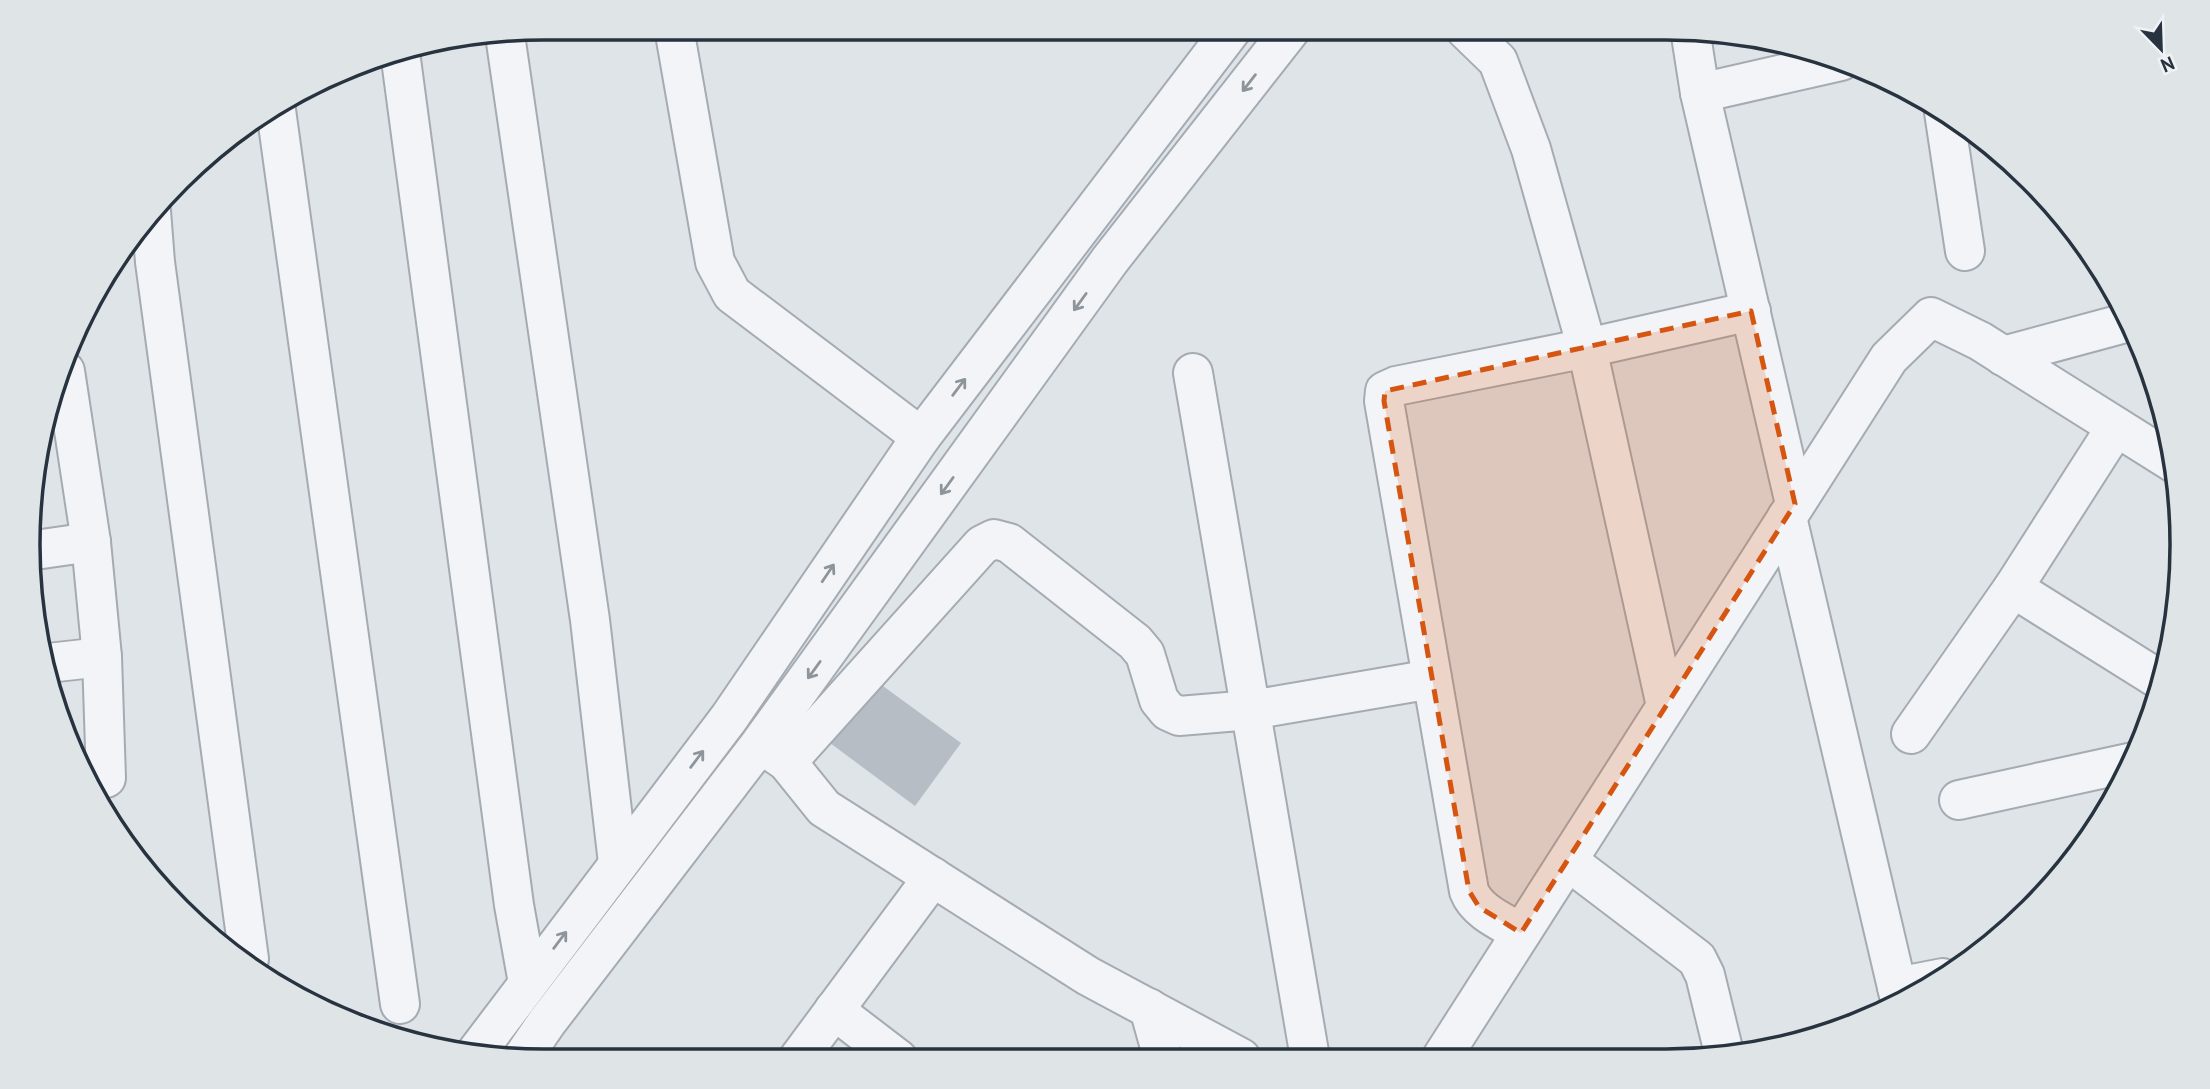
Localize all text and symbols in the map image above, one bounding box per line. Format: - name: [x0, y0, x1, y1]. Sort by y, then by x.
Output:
- north arrow: [2126, 14, 2196, 84]
- text: N: [2157, 51, 2178, 78]
- one-way arrow: [1242, 73, 1257, 91]
- one-way arrow: [1073, 292, 1088, 311]
- one-way arrow: [952, 378, 967, 397]
- one-way arrow: [940, 476, 954, 495]
- one-way arrow: [821, 564, 835, 583]
- one-way arrow: [806, 660, 821, 679]
- one-way arrow: [690, 750, 705, 769]
- one-way arrow: [552, 931, 567, 950]

